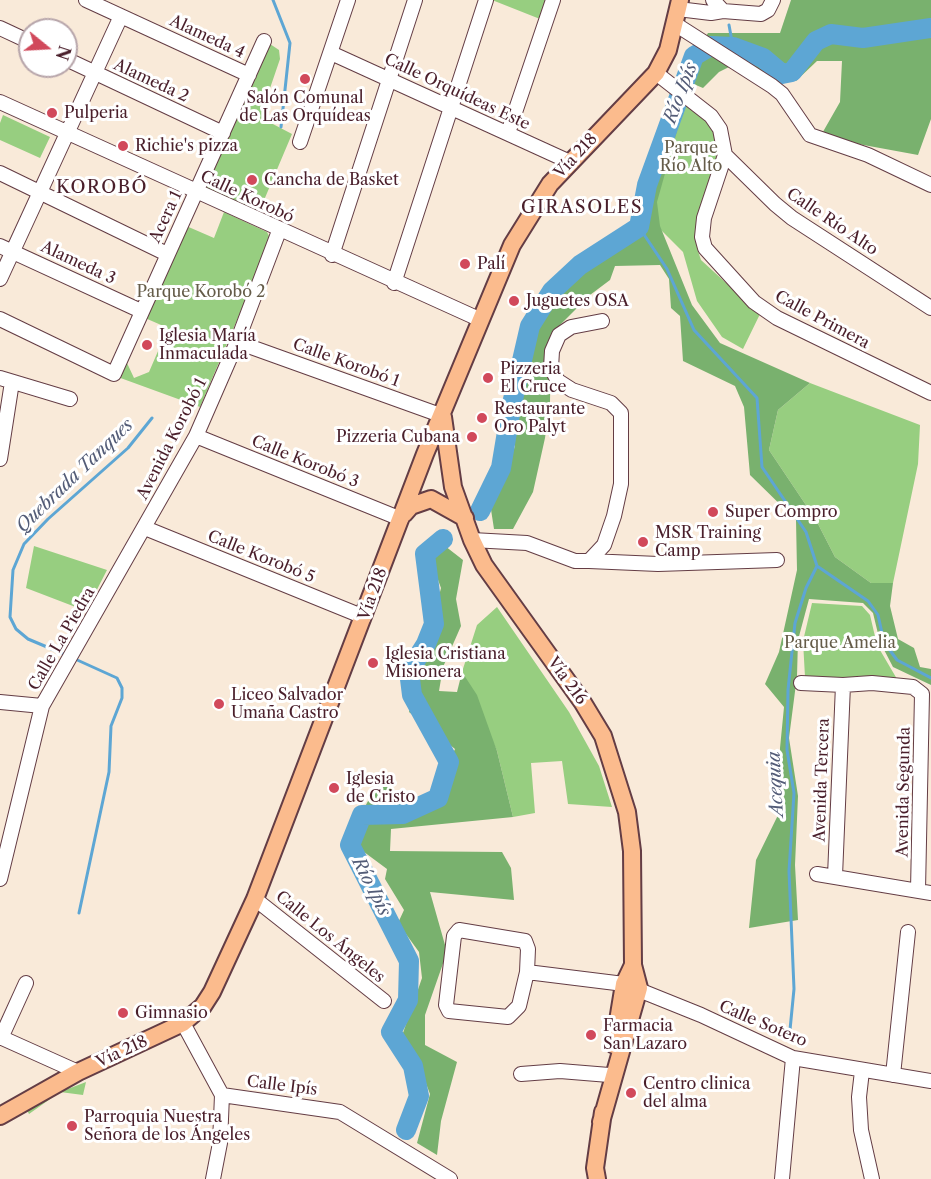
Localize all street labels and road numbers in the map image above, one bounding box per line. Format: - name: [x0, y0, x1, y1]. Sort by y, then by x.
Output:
- street label: Alameda 4: [166, 11, 248, 63]
- street label: Calle Orquídeas Este: [381, 50, 533, 134]
- street label: Alameda 2: [110, 55, 192, 107]
- street label: Vía 218: [550, 130, 602, 182]
- street label: Calle Korobó: [197, 167, 297, 227]
- street label: Calle Río Alto: [783, 184, 881, 260]
- street label: Acera 1: [146, 188, 186, 246]
- street label: Alameda 3: [38, 237, 118, 289]
- street label: Calle Primera: [771, 287, 873, 353]
- street label: Calle Korobó 1: [290, 335, 402, 391]
- street label: Avenida Korobó 1: [133, 375, 211, 503]
- street label: Calle Korobó 3: [249, 432, 361, 492]
- street label: Calle Korobó 5: [205, 527, 317, 587]
- street label: Vía 218: [355, 565, 391, 623]
- street label: Calle La Piedra: [25, 584, 99, 694]
- street label: Vía 216: [543, 653, 591, 709]
- street label: Avenida Tercera: [810, 718, 834, 842]
- street label: Avenida Segunda: [893, 727, 915, 857]
- street label: Calle Los Ángeles: [272, 887, 388, 987]
- street label: Calle Sotero: [716, 997, 810, 1051]
- street label: Vía 218: [93, 1032, 151, 1072]
- street label: Calle Ipís: [246, 1072, 318, 1100]

